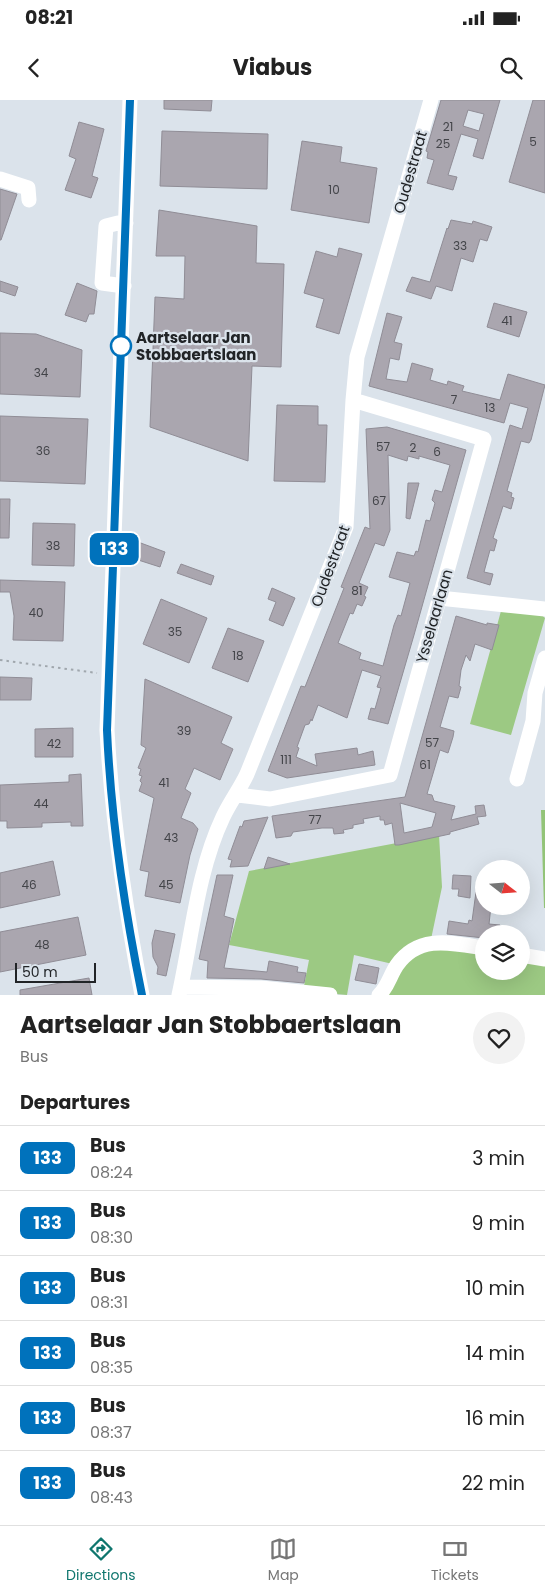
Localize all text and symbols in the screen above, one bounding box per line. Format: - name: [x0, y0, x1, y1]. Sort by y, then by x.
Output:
- text: 08:21: [25, 4, 73, 31]
- text: Viabus: [233, 52, 312, 83]
- icon: back: [20, 54, 48, 82]
- icon: search: [497, 54, 525, 82]
- house number: 21: [443, 118, 453, 135]
- street label: Oudestraat: [388, 128, 432, 216]
- house number: 5: [529, 133, 537, 150]
- house number: 25: [436, 135, 450, 152]
- house number: 10: [328, 181, 340, 198]
- house number: 33: [453, 237, 467, 254]
- house number: 41: [501, 312, 513, 329]
- place label: Aartselaar Jan Stobbaertslaan: [136, 327, 256, 365]
- marker: Aartselaar Jan Stobbaertslaan: [110, 335, 132, 357]
- house number: 34: [34, 364, 49, 381]
- house number: 7: [451, 391, 458, 408]
- house number: 13: [485, 399, 495, 416]
- house number: 57: [376, 438, 390, 455]
- house number: 2: [410, 439, 417, 456]
- house number: 36: [36, 442, 50, 459]
- house number: 6: [433, 443, 441, 460]
- house number: 67: [372, 492, 387, 509]
- street label: Oudestraat: [306, 522, 354, 610]
- line badge: 133: [85, 533, 143, 565]
- text: 133: [100, 536, 128, 561]
- house number: 38: [46, 537, 60, 554]
- street label: Ysselaarlaan: [411, 567, 457, 665]
- house number: 81: [351, 582, 363, 599]
- house number: 40: [28, 604, 44, 621]
- house number: 35: [168, 623, 182, 640]
- house number: 18: [232, 647, 244, 664]
- house number: 39: [177, 722, 191, 739]
- house number: 57: [425, 734, 439, 751]
- house number: 42: [47, 735, 61, 752]
- house number: 111: [280, 751, 292, 768]
- house number: 61: [419, 756, 431, 773]
- house number: 41: [158, 774, 170, 791]
- house number: 44: [33, 795, 49, 812]
- house number: 77: [308, 811, 322, 828]
- house number: 43: [164, 829, 178, 846]
- north arrow: [475, 860, 530, 915]
- map controls: [475, 860, 530, 980]
- house number: 46: [21, 876, 37, 893]
- house number: 45: [158, 876, 174, 893]
- button: layers: [475, 925, 530, 980]
- house number: 48: [34, 936, 50, 953]
- scale bar: [15, 960, 96, 983]
- text: 50 m: [22, 962, 58, 982]
- text: Aartselaar Jan Stobbaertslaan: [20, 1008, 401, 1041]
- button: heart: [473, 1012, 525, 1064]
- text: Bus: [20, 1045, 48, 1068]
- text: Departures: [20, 1089, 130, 1116]
- text: Bus: [90, 1132, 126, 1159]
- text: 133: [33, 1145, 62, 1170]
- text: 3 min: [472, 1145, 525, 1172]
- text: 08:24: [90, 1161, 133, 1184]
- text: Bus: [90, 1197, 126, 1224]
- text: 133: [33, 1210, 62, 1235]
- text: 9 min: [472, 1210, 525, 1237]
- text: 08:30: [90, 1226, 133, 1249]
- text: Bus: [90, 1262, 126, 1289]
- text: 133: [33, 1275, 62, 1300]
- text: 10 min: [466, 1275, 525, 1302]
- text: 08:31: [90, 1291, 128, 1314]
- text: Bus: [90, 1327, 126, 1354]
- text: 133: [33, 1340, 62, 1365]
- text: 14 min: [465, 1340, 525, 1367]
- text: 08:35: [90, 1356, 133, 1379]
- text: Bus: [90, 1392, 126, 1419]
- text: 133: [33, 1405, 62, 1430]
- text: 16 min: [465, 1405, 525, 1432]
- text: 08:37: [90, 1421, 132, 1444]
- text: Bus: [90, 1457, 126, 1484]
- text: 133: [33, 1470, 62, 1495]
- text: 22 min: [462, 1470, 525, 1497]
- text: 08:43: [90, 1486, 133, 1509]
- tab: Directions: [66, 1535, 136, 1586]
- tab: Map: [268, 1535, 299, 1586]
- tab: Tickets: [431, 1535, 479, 1586]

